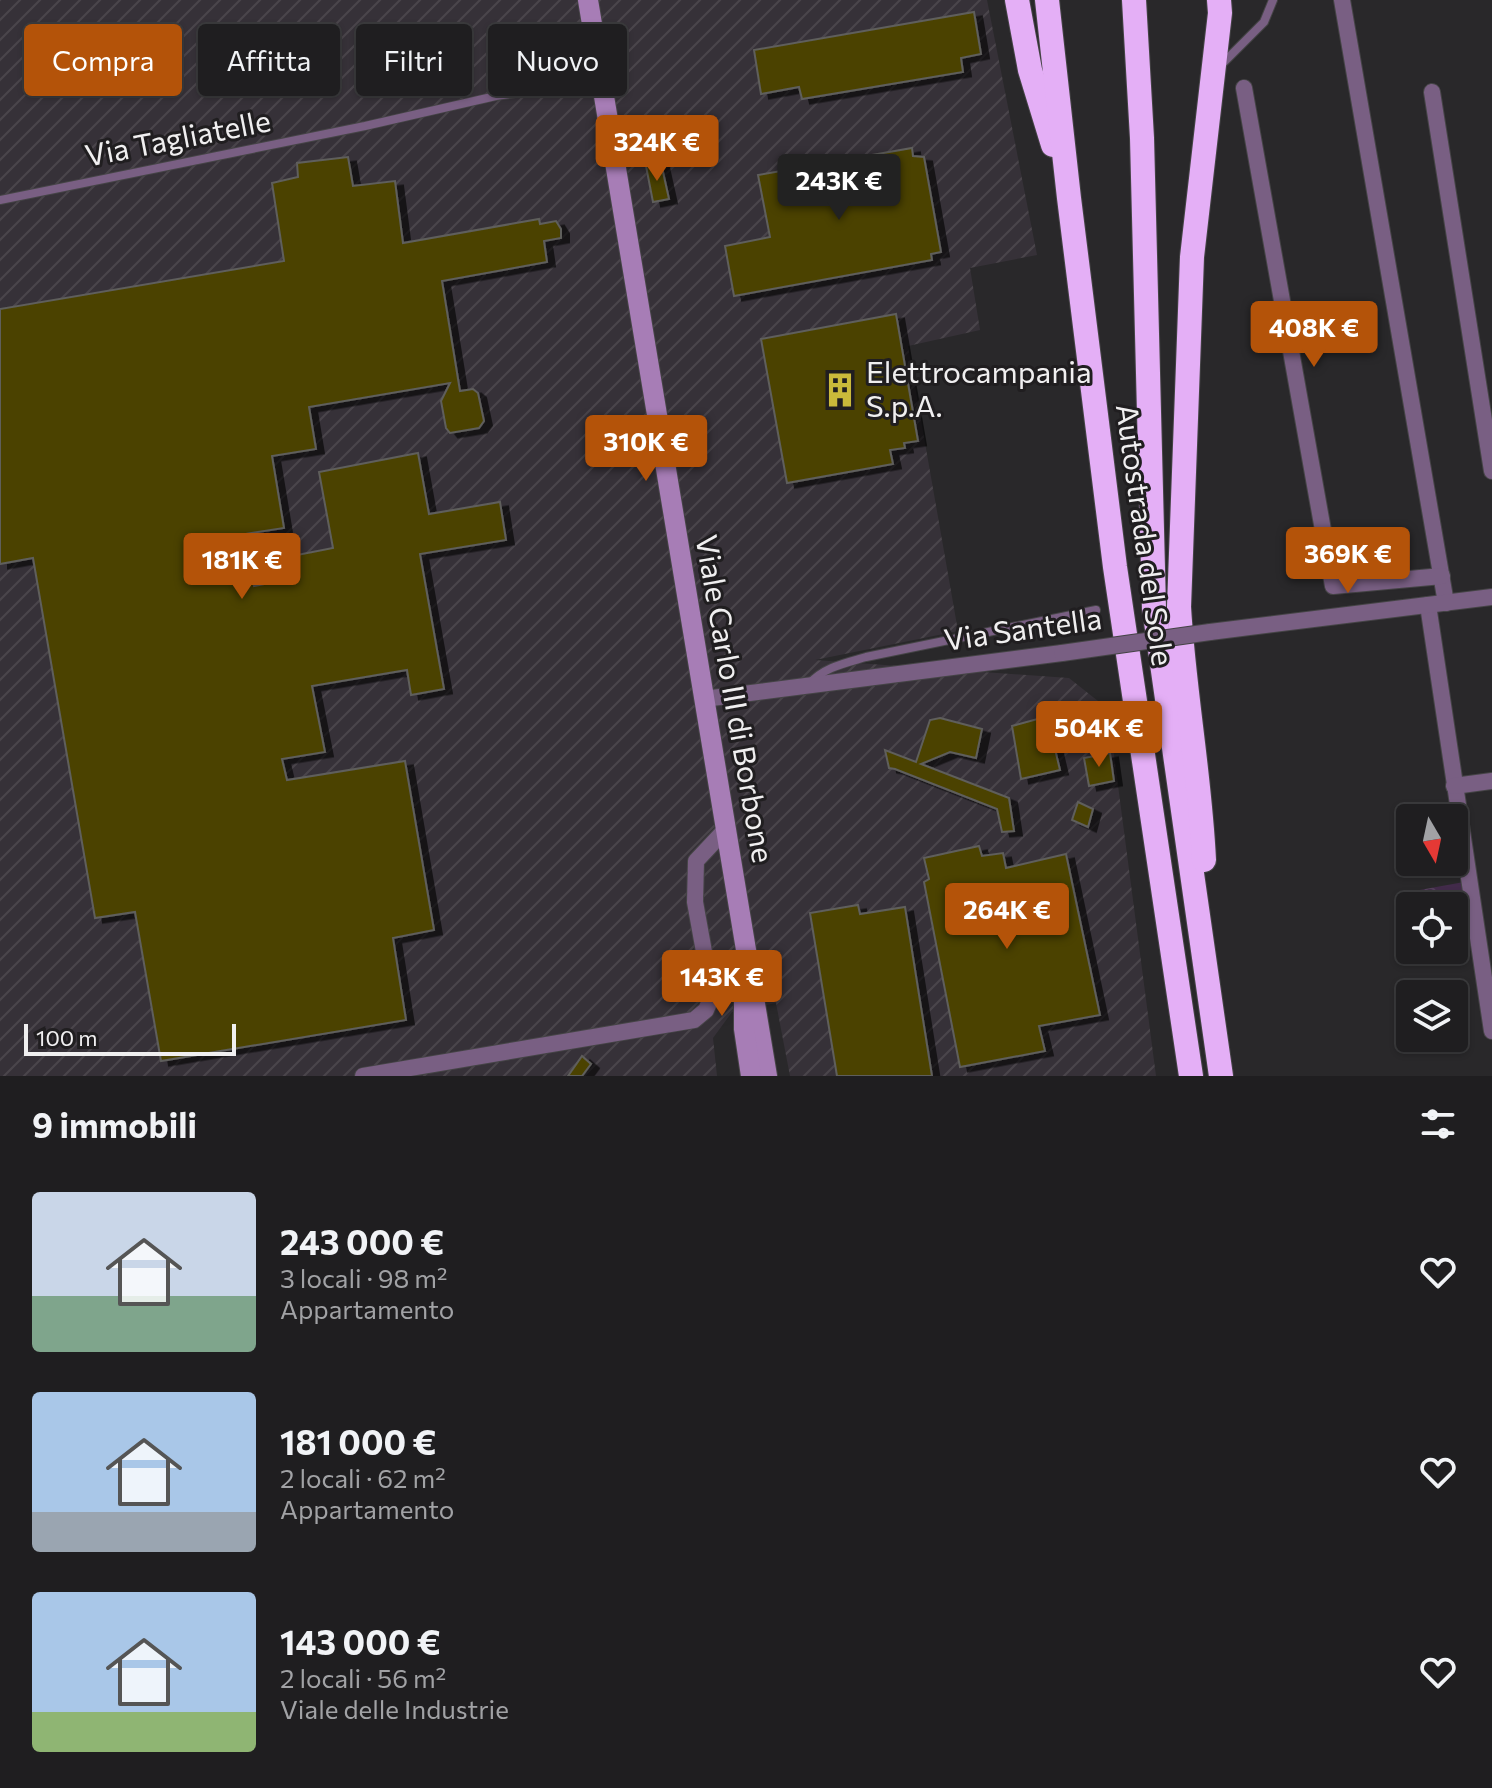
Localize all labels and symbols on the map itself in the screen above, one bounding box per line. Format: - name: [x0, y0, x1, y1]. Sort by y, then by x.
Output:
- street label: Via Tagliatelle: [82, 100, 273, 173]
- pin: 324K €: [592, 115, 722, 183]
- pin: 243K €: [774, 154, 904, 222]
- pin: 408K €: [1249, 301, 1379, 369]
- place label: Elettrocampania S.p.A.: [866, 352, 1092, 423]
- building icon: Elettrocampania S.p.A.: [821, 371, 859, 409]
- street label: Autostrada del Sole: [1110, 401, 1183, 668]
- pin: 310K €: [581, 415, 711, 483]
- pin: 369K €: [1283, 527, 1413, 595]
- street label: Viale Carlo III di Borbone: [689, 532, 784, 865]
- pin: 181K €: [177, 533, 307, 601]
- street label: Via Santella: [941, 598, 1104, 657]
- pin: 504K €: [1034, 701, 1164, 769]
- north arrow: [1396, 804, 1468, 876]
- pin: 264K €: [942, 883, 1072, 951]
- pin: 143K €: [657, 950, 787, 1018]
- scale bar: [24, 1020, 236, 1056]

